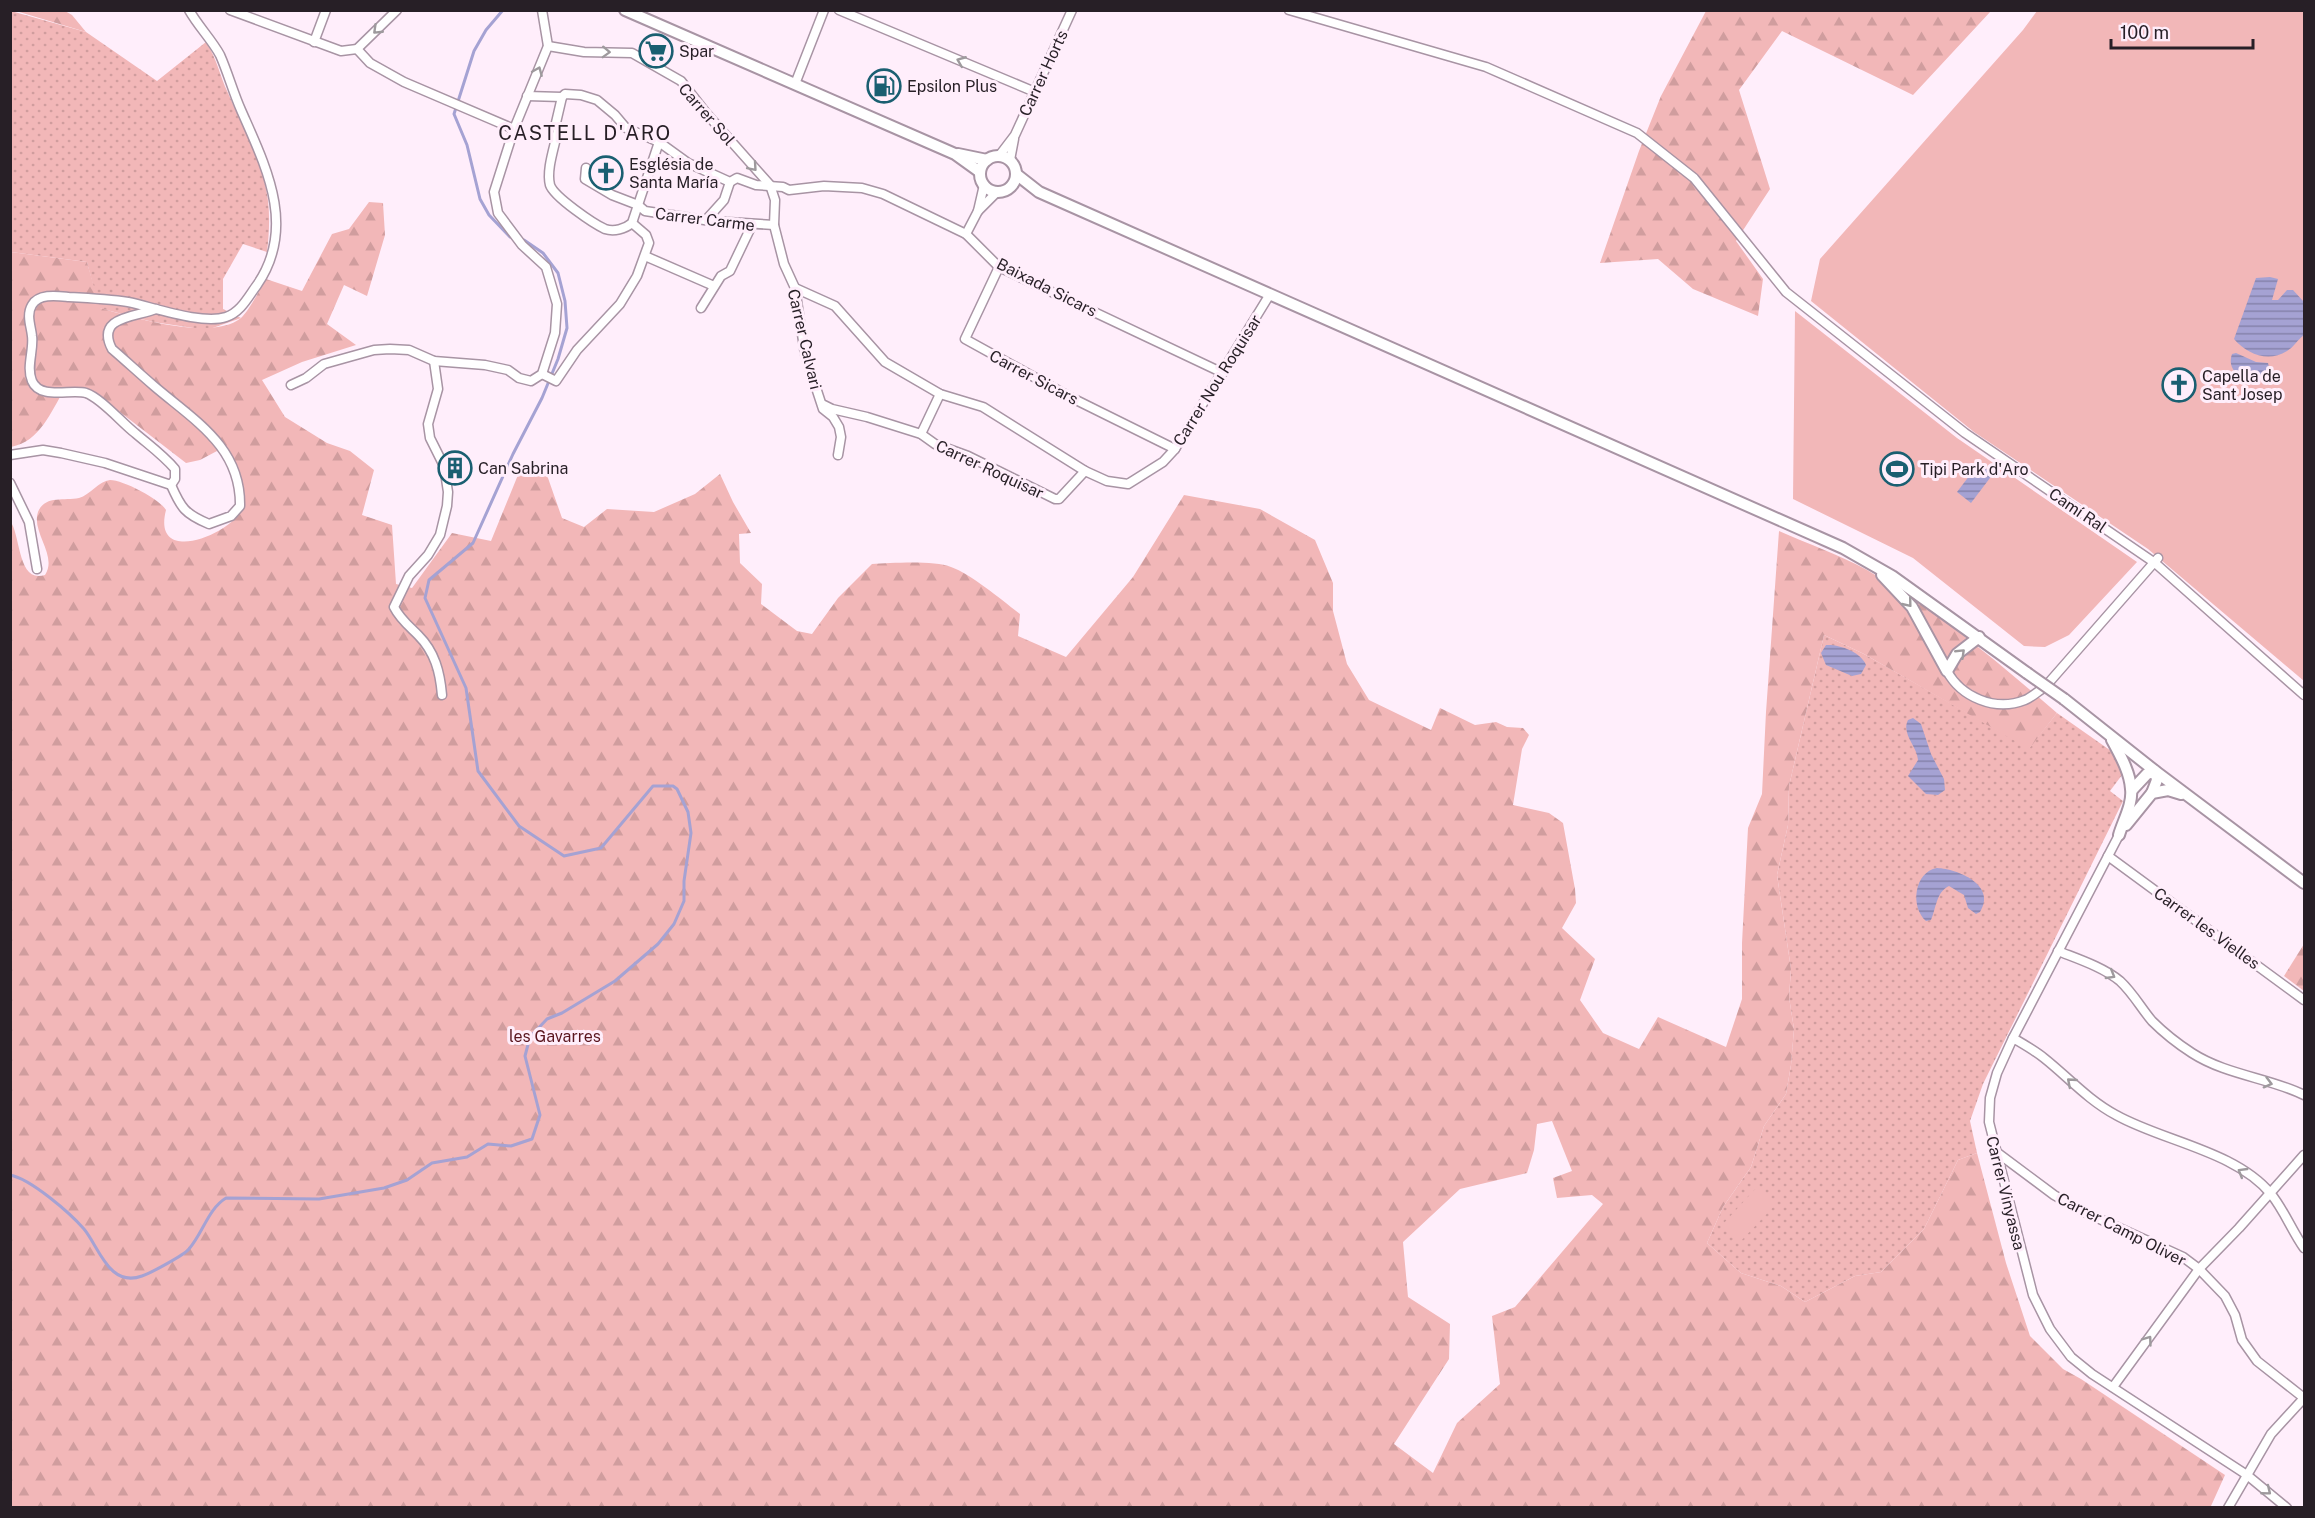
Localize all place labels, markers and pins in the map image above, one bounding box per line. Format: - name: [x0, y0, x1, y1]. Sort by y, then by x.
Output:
- supermarket icon: Spar: [638, 33, 674, 69]
- place label: Spar: [679, 42, 714, 61]
- fuel station icon: Epsilon Plus: [866, 68, 902, 104]
- place label: Epsilon Plus: [907, 77, 997, 96]
- church icon: Església de Santa María: [588, 155, 624, 191]
- place label: Església de Santa María: [629, 155, 718, 192]
- church icon: Capella de Sant Josep: [2161, 367, 2197, 403]
- place label: Capella de Sant Josep: [2202, 367, 2282, 404]
- building icon: Can Sabrina: [437, 450, 473, 486]
- sports icon: Tipi Park d'Aro: [1879, 451, 1915, 487]
- place label: Can Sabrina: [478, 459, 568, 478]
- place label: Tipi Park d'Aro: [1920, 460, 2029, 479]

